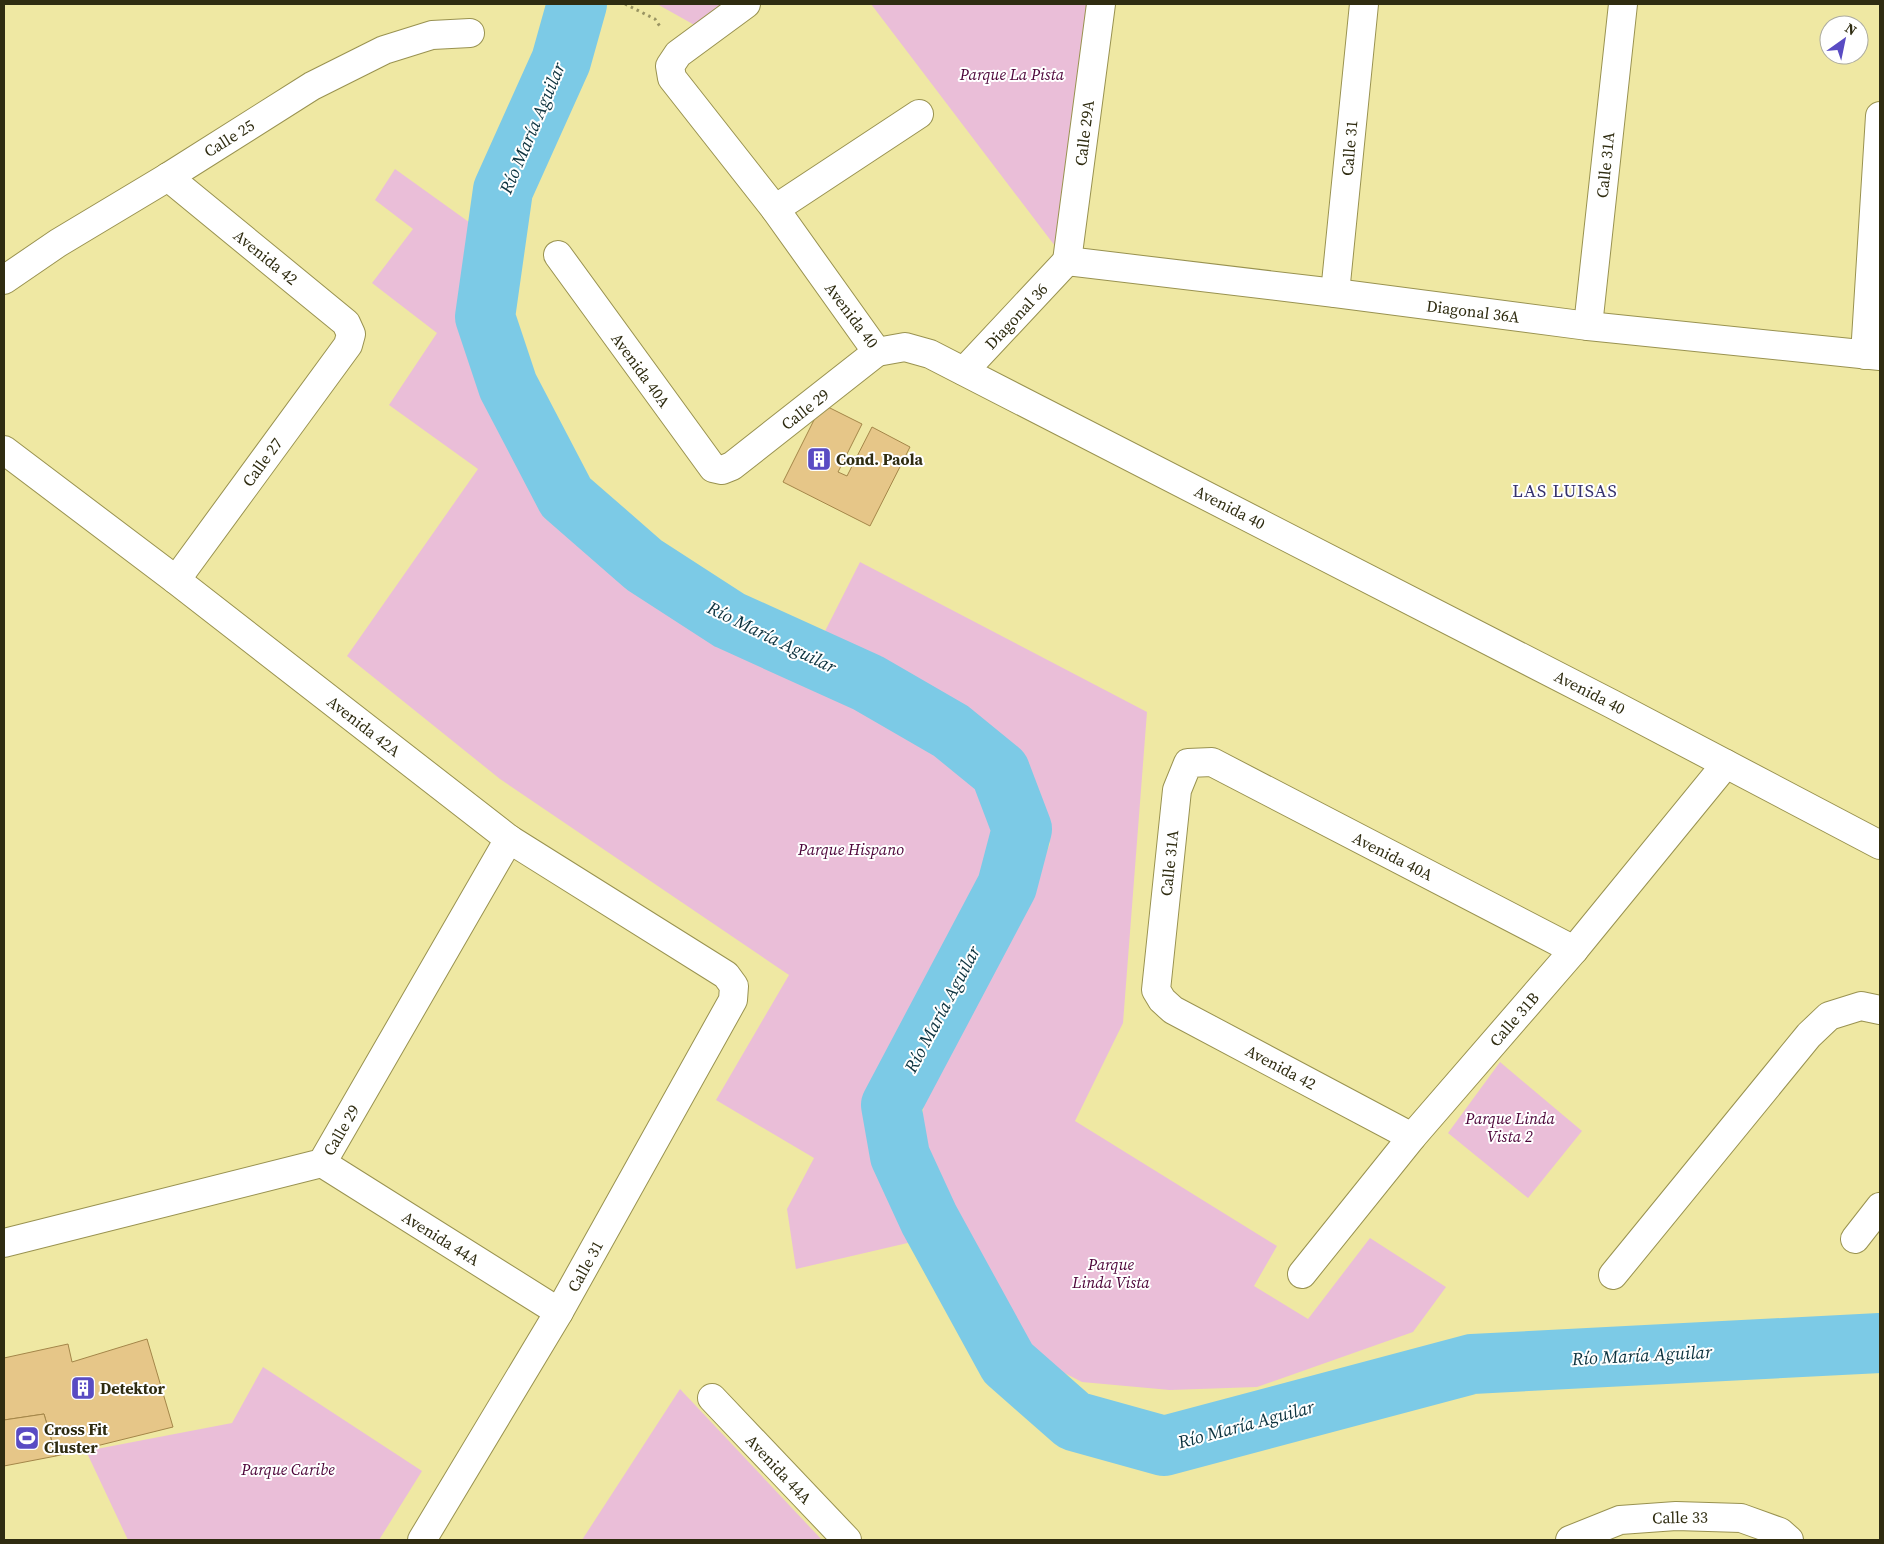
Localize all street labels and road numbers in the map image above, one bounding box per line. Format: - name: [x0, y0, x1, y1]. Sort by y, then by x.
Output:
- street label: Calle 29A: [1069, 98, 1099, 167]
- street label: Calle 25: [200, 114, 258, 162]
- street label: Calle 31: [1336, 119, 1362, 177]
- street label: Calle 31A: [1591, 131, 1619, 199]
- street label: Avenida 42: [229, 224, 303, 290]
- street label: Avenida 40: [820, 278, 884, 352]
- street label: Diagonal 36: [980, 278, 1052, 354]
- street label: Diagonal 36A: [1425, 294, 1521, 328]
- street label: Avenida 40A: [606, 328, 676, 412]
- street label: Calle 29: [776, 383, 834, 435]
- street label: Calle 27: [237, 433, 287, 491]
- street label: Avenida 40: [1191, 480, 1269, 534]
- street label: Avenida 40: [1551, 665, 1629, 719]
- street label: Avenida 42A: [323, 690, 406, 762]
- street label: Avenida 40A: [1349, 826, 1437, 886]
- street label: Calle 31A: [1155, 829, 1183, 897]
- street label: Calle 31B: [1484, 987, 1544, 1051]
- street label: Avenida 42: [1242, 1039, 1320, 1095]
- street label: Calle 29: [318, 1100, 364, 1160]
- street label: Avenida 44A: [398, 1205, 484, 1271]
- street label: Calle 31: [562, 1236, 608, 1296]
- street label: Avenida 44A: [741, 1430, 817, 1509]
- street label: Calle 33: [1652, 1506, 1708, 1528]

